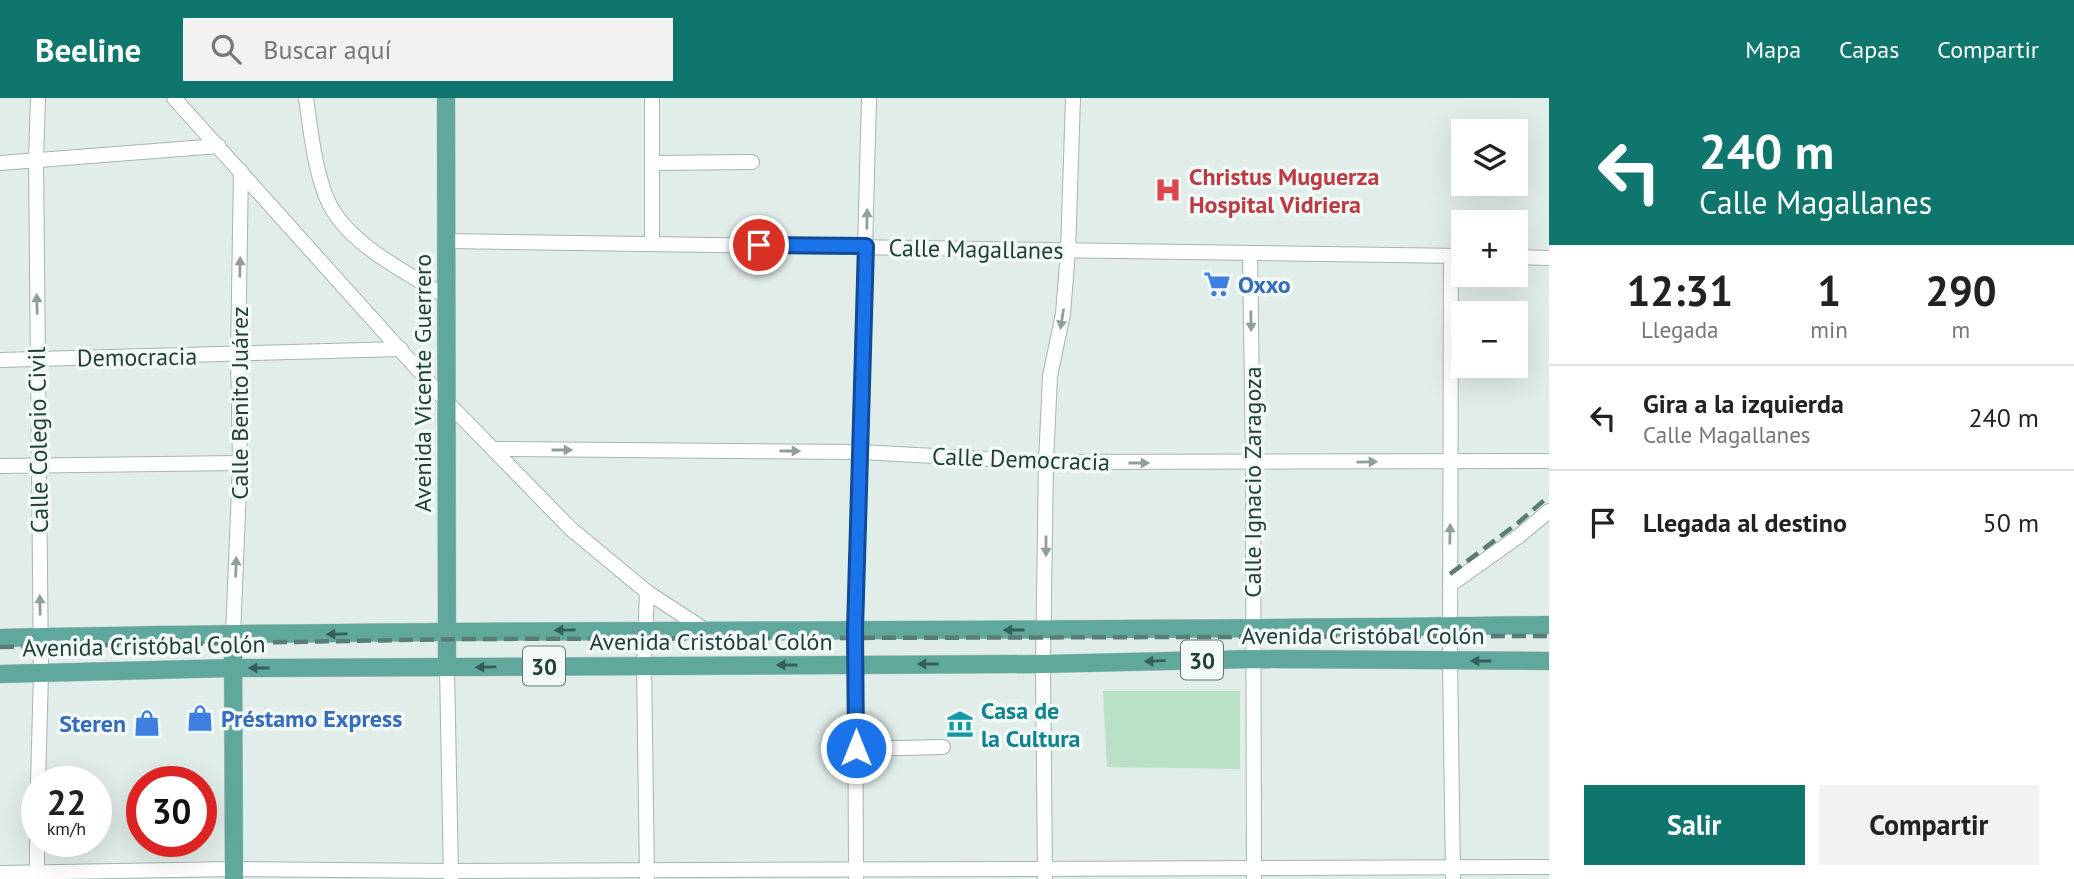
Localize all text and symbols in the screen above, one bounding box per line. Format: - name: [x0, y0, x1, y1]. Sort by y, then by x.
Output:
- search box: [183, 18, 673, 81]
- text: Beeline: [35, 28, 141, 71]
- icon: search: [207, 30, 245, 68]
- text: Buscar aquí: [263, 33, 392, 66]
- text: Mapa: [1745, 34, 1801, 65]
- text: Capas: [1839, 34, 1899, 65]
- text: Compartir: [1937, 34, 2039, 65]
- map controls: [1451, 119, 1528, 378]
- button: layers: [1451, 119, 1528, 196]
- text: 240 m: [1699, 119, 1834, 183]
- icon: left: [1584, 126, 1675, 217]
- place label: Christus Muguerza Hospital Vidriera: [1189, 161, 1379, 220]
- hospital icon: Christus Muguerza Hospital Vidriera: [1153, 175, 1183, 205]
- text: Calle Magallanes: [1699, 181, 1932, 223]
- one-way arrow: [861, 208, 872, 230]
- button: +: [1451, 210, 1528, 287]
- pin: [729, 215, 789, 275]
- icon: arrive: [740, 226, 778, 264]
- street label: Calle Magallanes: [888, 232, 1064, 266]
- street label: Avenida Vicente Guerrero: [407, 254, 438, 512]
- one-way arrow: [234, 255, 246, 277]
- text: 12:31: [1626, 263, 1733, 318]
- text: 1: [1817, 263, 1841, 318]
- text: 290: [1925, 263, 1997, 318]
- supermarket icon: Oxxo: [1202, 269, 1232, 299]
- place label: Oxxo: [1238, 269, 1291, 300]
- one-way arrow: [31, 293, 43, 315]
- button: −: [1451, 301, 1528, 378]
- street label: Calle Benito Juárez: [224, 306, 255, 500]
- one-way arrow: [1056, 308, 1067, 330]
- one-way arrow: [1245, 311, 1257, 333]
- text: Llegada: [1641, 315, 1718, 344]
- text: min: [1810, 315, 1848, 344]
- text: m: [1952, 315, 1970, 344]
- street label: Democracia: [77, 340, 197, 374]
- street label: Calle Colegio Civil: [21, 347, 55, 533]
- street label: Calle Ignacio Zaragoza: [1237, 366, 1268, 598]
- text: Gira a la izquierda: [1643, 387, 1844, 420]
- icon: left: [1584, 399, 1622, 437]
- text: 240 m: [1968, 401, 2039, 434]
- text: Calle Magallanes: [1643, 420, 1811, 449]
- street label: Calle Democracia: [931, 440, 1111, 478]
- one-way arrow: [552, 444, 574, 456]
- one-way arrow: [779, 445, 801, 457]
- one-way arrow: [1356, 456, 1378, 468]
- one-way arrow: [1129, 457, 1151, 468]
- icon: arrive: [1584, 504, 1622, 542]
- text: Llegada al destino: [1643, 506, 1847, 539]
- text: 50 m: [1983, 506, 2039, 539]
- one-way arrow: [1445, 522, 1456, 544]
- one-way arrow: [1040, 535, 1052, 557]
- one-way arrow: [230, 556, 241, 578]
- one-way arrow: [34, 594, 46, 616]
- street label: Avenida Cristóbal Colón: [1241, 620, 1485, 651]
- one-way arrow: [554, 624, 576, 636]
- one-way arrow: [1002, 624, 1024, 635]
- street label: Avenida Cristóbal Colón: [589, 626, 833, 657]
- street label: Avenida Cristóbal Colón: [22, 628, 266, 664]
- one-way arrow: [326, 628, 348, 639]
- road number: 30: [1181, 640, 1223, 680]
- road number: 30: [523, 646, 565, 686]
- one-way arrow: [1470, 655, 1492, 666]
- one-way arrow: [1144, 656, 1166, 667]
- one-way arrow: [917, 658, 939, 670]
- one-way arrow: [776, 659, 798, 671]
- one-way arrow: [475, 661, 497, 673]
- one-way arrow: [248, 662, 270, 674]
- place label: Casa de la Cultura: [981, 695, 1080, 754]
- shop icon: Préstamo Express: [185, 703, 215, 733]
- place label: Préstamo Express: [221, 703, 402, 734]
- place label: Steren: [59, 708, 126, 739]
- shop icon: Steren: [132, 708, 162, 738]
- museum icon: Casa de la Cultura: [945, 709, 975, 739]
- position arrow: [819, 711, 893, 785]
- speed limit sign: 30: [126, 766, 217, 857]
- text: 22: [47, 779, 86, 825]
- button: Salir: [1584, 785, 1805, 865]
- button: Compartir: [1819, 785, 2039, 865]
- text: km/h: [47, 817, 86, 840]

